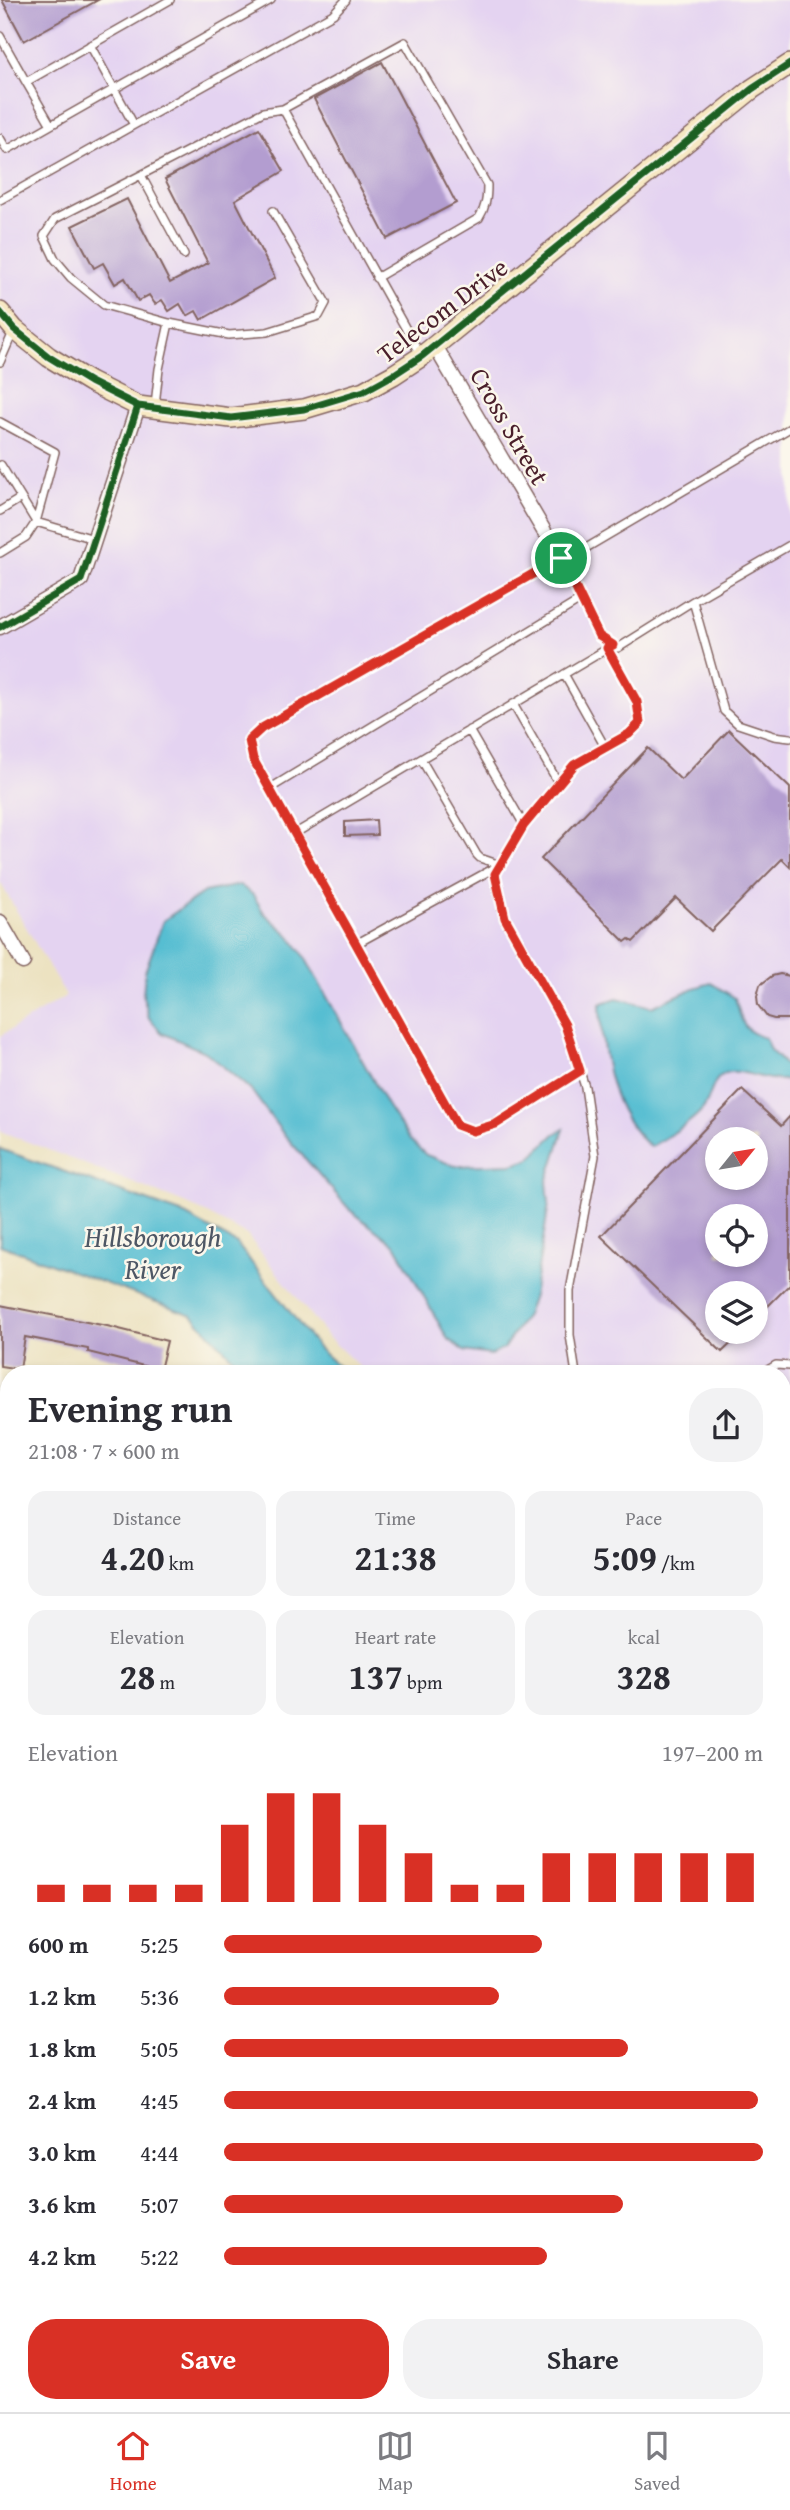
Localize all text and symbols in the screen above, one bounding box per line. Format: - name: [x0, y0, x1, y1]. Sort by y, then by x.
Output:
- street label: Telecom Drive: [368, 248, 516, 372]
- street label: Cross Street: [461, 360, 559, 492]
- pin: [531, 528, 591, 588]
- icon: arrive: [542, 539, 580, 577]
- north arrow: [705, 1127, 768, 1190]
- map controls: [705, 1127, 768, 1344]
- button: locate: [705, 1204, 768, 1267]
- water label: Hillsborough River: [84, 1216, 221, 1289]
- button: layers: [705, 1281, 768, 1344]
- text: Evening run: [28, 1380, 232, 1436]
- button: share: [689, 1388, 763, 1462]
- text: 21:08 · 7 × 600 m: [28, 1434, 180, 1467]
- text: Distance: [113, 1504, 181, 1532]
- text: Time: [375, 1504, 416, 1532]
- text: Pace: [626, 1504, 662, 1532]
- text: 4.20: [100, 1532, 165, 1583]
- text: 21:38: [354, 1532, 437, 1583]
- text: 5:09: [593, 1532, 657, 1583]
- text: km: [165, 1549, 194, 1577]
- text: /km: [657, 1549, 695, 1577]
- text: Elevation: [110, 1623, 184, 1651]
- text: Heart rate: [355, 1623, 436, 1651]
- text: kcal: [628, 1623, 660, 1651]
- text: 28: [119, 1651, 155, 1702]
- text: 137: [348, 1651, 403, 1702]
- text: 328: [617, 1651, 671, 1702]
- text: m: [155, 1668, 175, 1696]
- text: bpm: [403, 1668, 443, 1696]
- text: Elevation: [28, 1736, 118, 1769]
- text: 197–200 m: [662, 1736, 763, 1769]
- text: 600 m: [28, 1928, 89, 1961]
- text: 5:25: [140, 1928, 179, 1961]
- text: 1.2 km: [28, 1980, 96, 2013]
- text: 5:36: [140, 1980, 179, 2013]
- text: 1.8 km: [28, 2032, 96, 2065]
- text: 5:05: [140, 2032, 179, 2065]
- text: 2.4 km: [28, 2084, 96, 2117]
- text: 4:45: [140, 2084, 179, 2117]
- text: 3.0 km: [28, 2136, 96, 2169]
- text: 4:44: [140, 2136, 179, 2169]
- text: 3.6 km: [28, 2188, 96, 2221]
- text: 5:07: [140, 2188, 179, 2221]
- text: 4.2 km: [28, 2240, 96, 2273]
- text: 5:22: [140, 2240, 179, 2273]
- button: Save: [28, 2319, 389, 2399]
- button: Share: [403, 2319, 763, 2399]
- tab: Home: [110, 2427, 157, 2497]
- tab: Map: [376, 2427, 414, 2497]
- tab: Saved: [634, 2427, 680, 2497]

